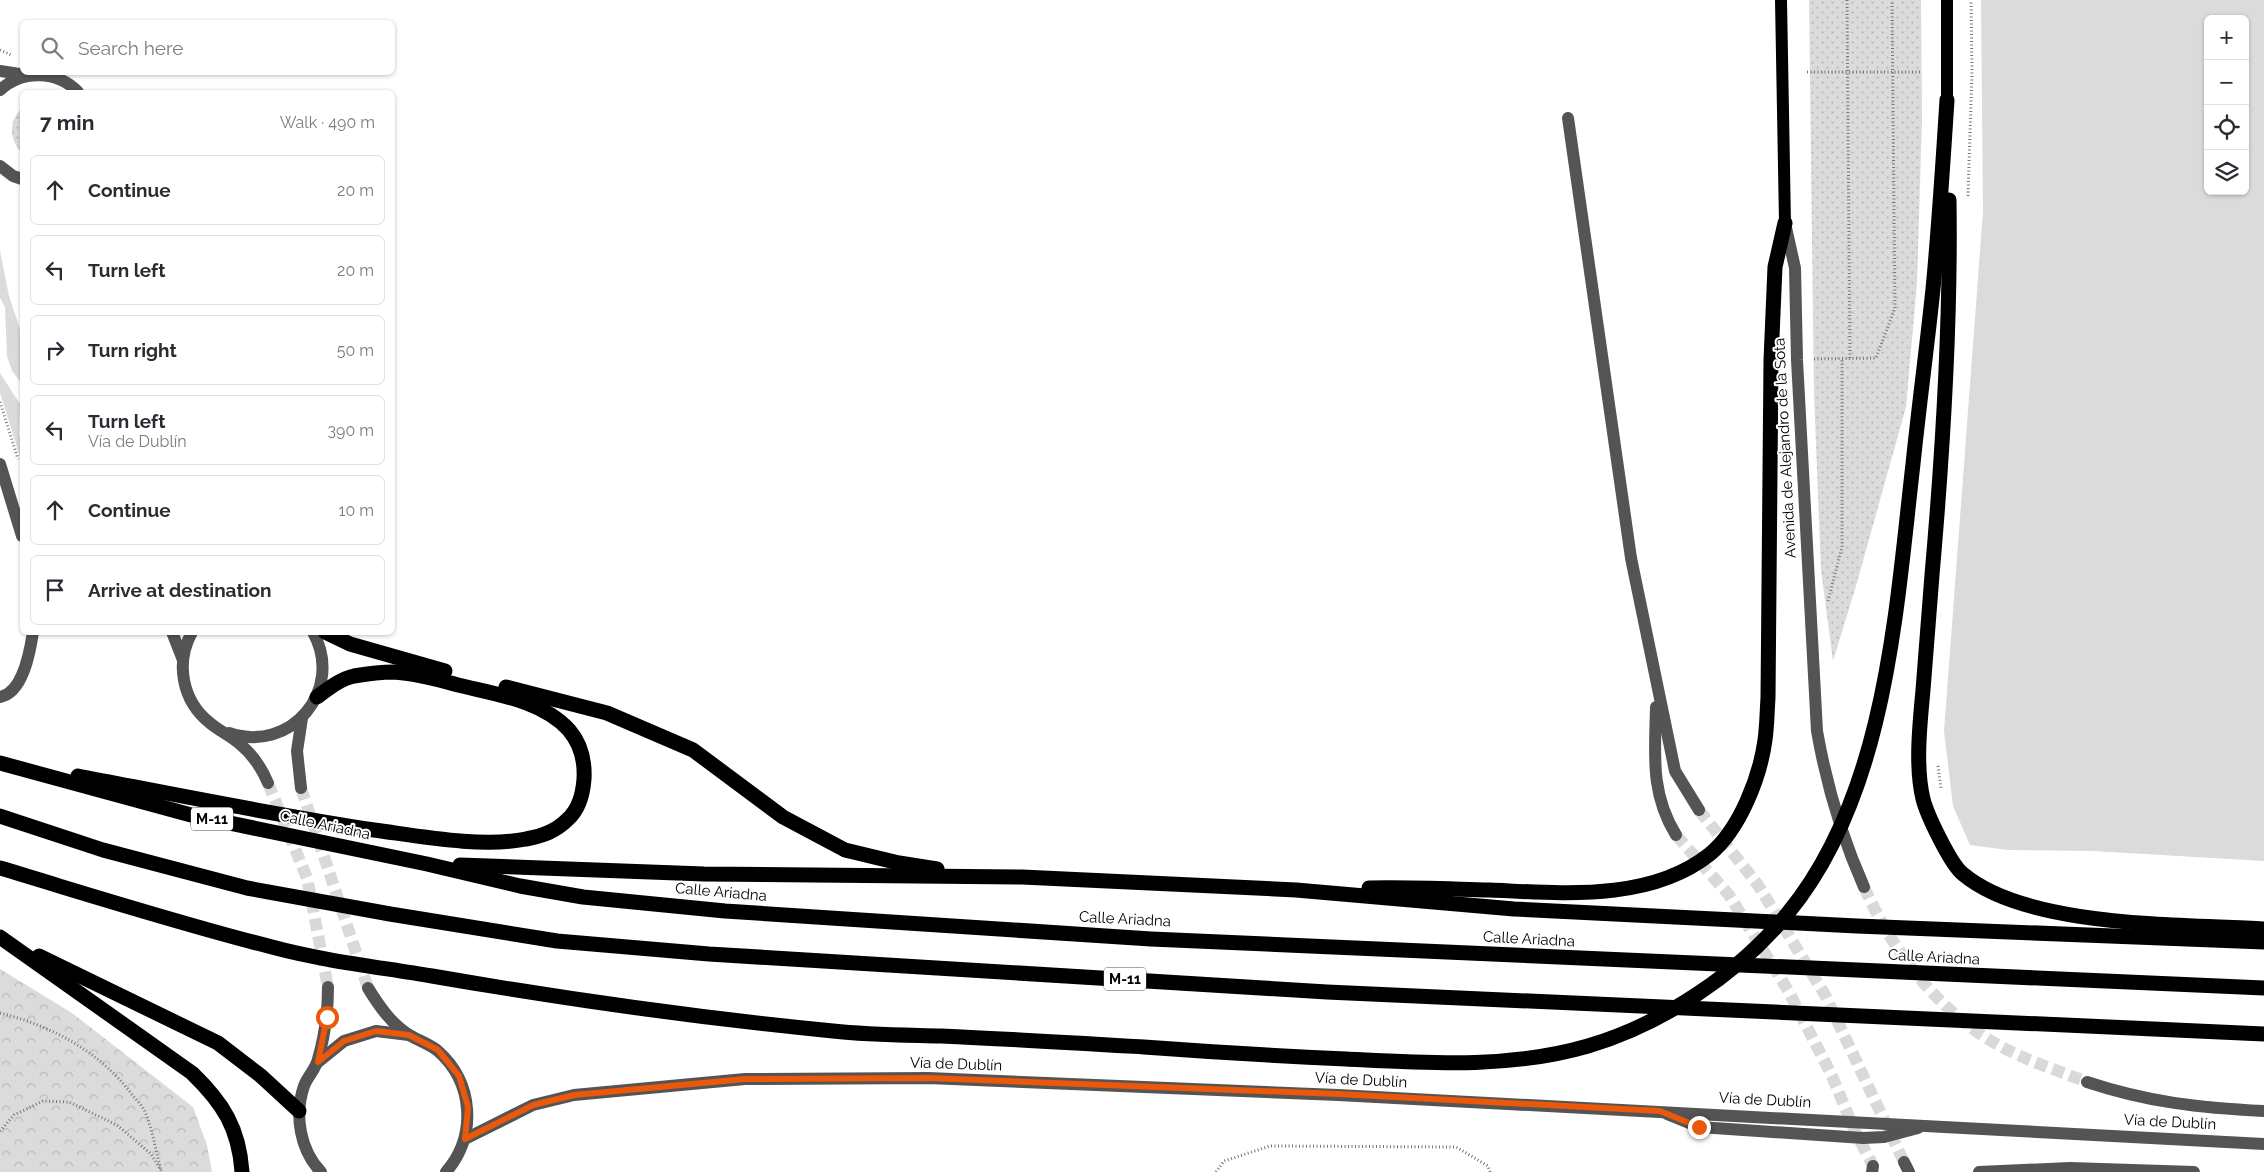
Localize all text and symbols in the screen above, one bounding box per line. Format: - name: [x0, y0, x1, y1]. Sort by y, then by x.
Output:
- map controls: [2204, 15, 2249, 195]
- button: +: [2204, 15, 2249, 60]
- search box: [20, 20, 395, 75]
- icon: search: [38, 34, 66, 62]
- text: Search here: [78, 37, 184, 59]
- button: −: [2204, 60, 2249, 105]
- button: locate: [2204, 105, 2249, 150]
- text: 7 min: [40, 110, 94, 135]
- text: Walk · 490 m: [280, 113, 375, 132]
- button: layers: [2204, 150, 2249, 195]
- icon: ahead: [41, 176, 69, 204]
- text: Continue: [88, 179, 171, 201]
- text: 20 m: [337, 181, 374, 200]
- icon: left: [41, 256, 69, 284]
- text: Turn left: [88, 259, 165, 281]
- text: 20 m: [337, 261, 374, 280]
- icon: right: [41, 336, 69, 364]
- street label: Avenida de Alejandro de la Sota: [1770, 337, 1800, 559]
- text: Turn right: [88, 339, 177, 361]
- text: 50 m: [337, 341, 374, 360]
- text: Turn left: [88, 410, 165, 432]
- icon: left: [41, 416, 69, 444]
- text: 390 m: [328, 421, 374, 440]
- text: Vía de Dublín: [88, 432, 187, 451]
- icon: ahead: [41, 496, 69, 524]
- text: Continue: [88, 499, 171, 521]
- text: 10 m: [339, 501, 374, 520]
- icon: arrive: [41, 576, 69, 604]
- text: Arrive at destination: [88, 579, 272, 601]
- street label: Calle Ariadna: [278, 807, 372, 843]
- road number: M-11: [191, 808, 233, 831]
- street label: Calle Ariadna: [674, 879, 768, 905]
- street label: Calle Ariadna: [1079, 908, 1171, 930]
- street label: Calle Ariadna: [1483, 928, 1575, 950]
- street label: Calle Ariadna: [1888, 946, 1980, 968]
- road number: M-11: [1104, 968, 1146, 991]
- route start: [316, 1006, 339, 1029]
- street label: Vía de Dublín: [910, 1053, 1002, 1075]
- street label: Vía de Dublín: [1314, 1069, 1408, 1091]
- street label: Vía de Dublín: [1718, 1089, 1812, 1111]
- street label: Vía de Dublín: [2123, 1111, 2217, 1133]
- route end: [1688, 1116, 1711, 1139]

